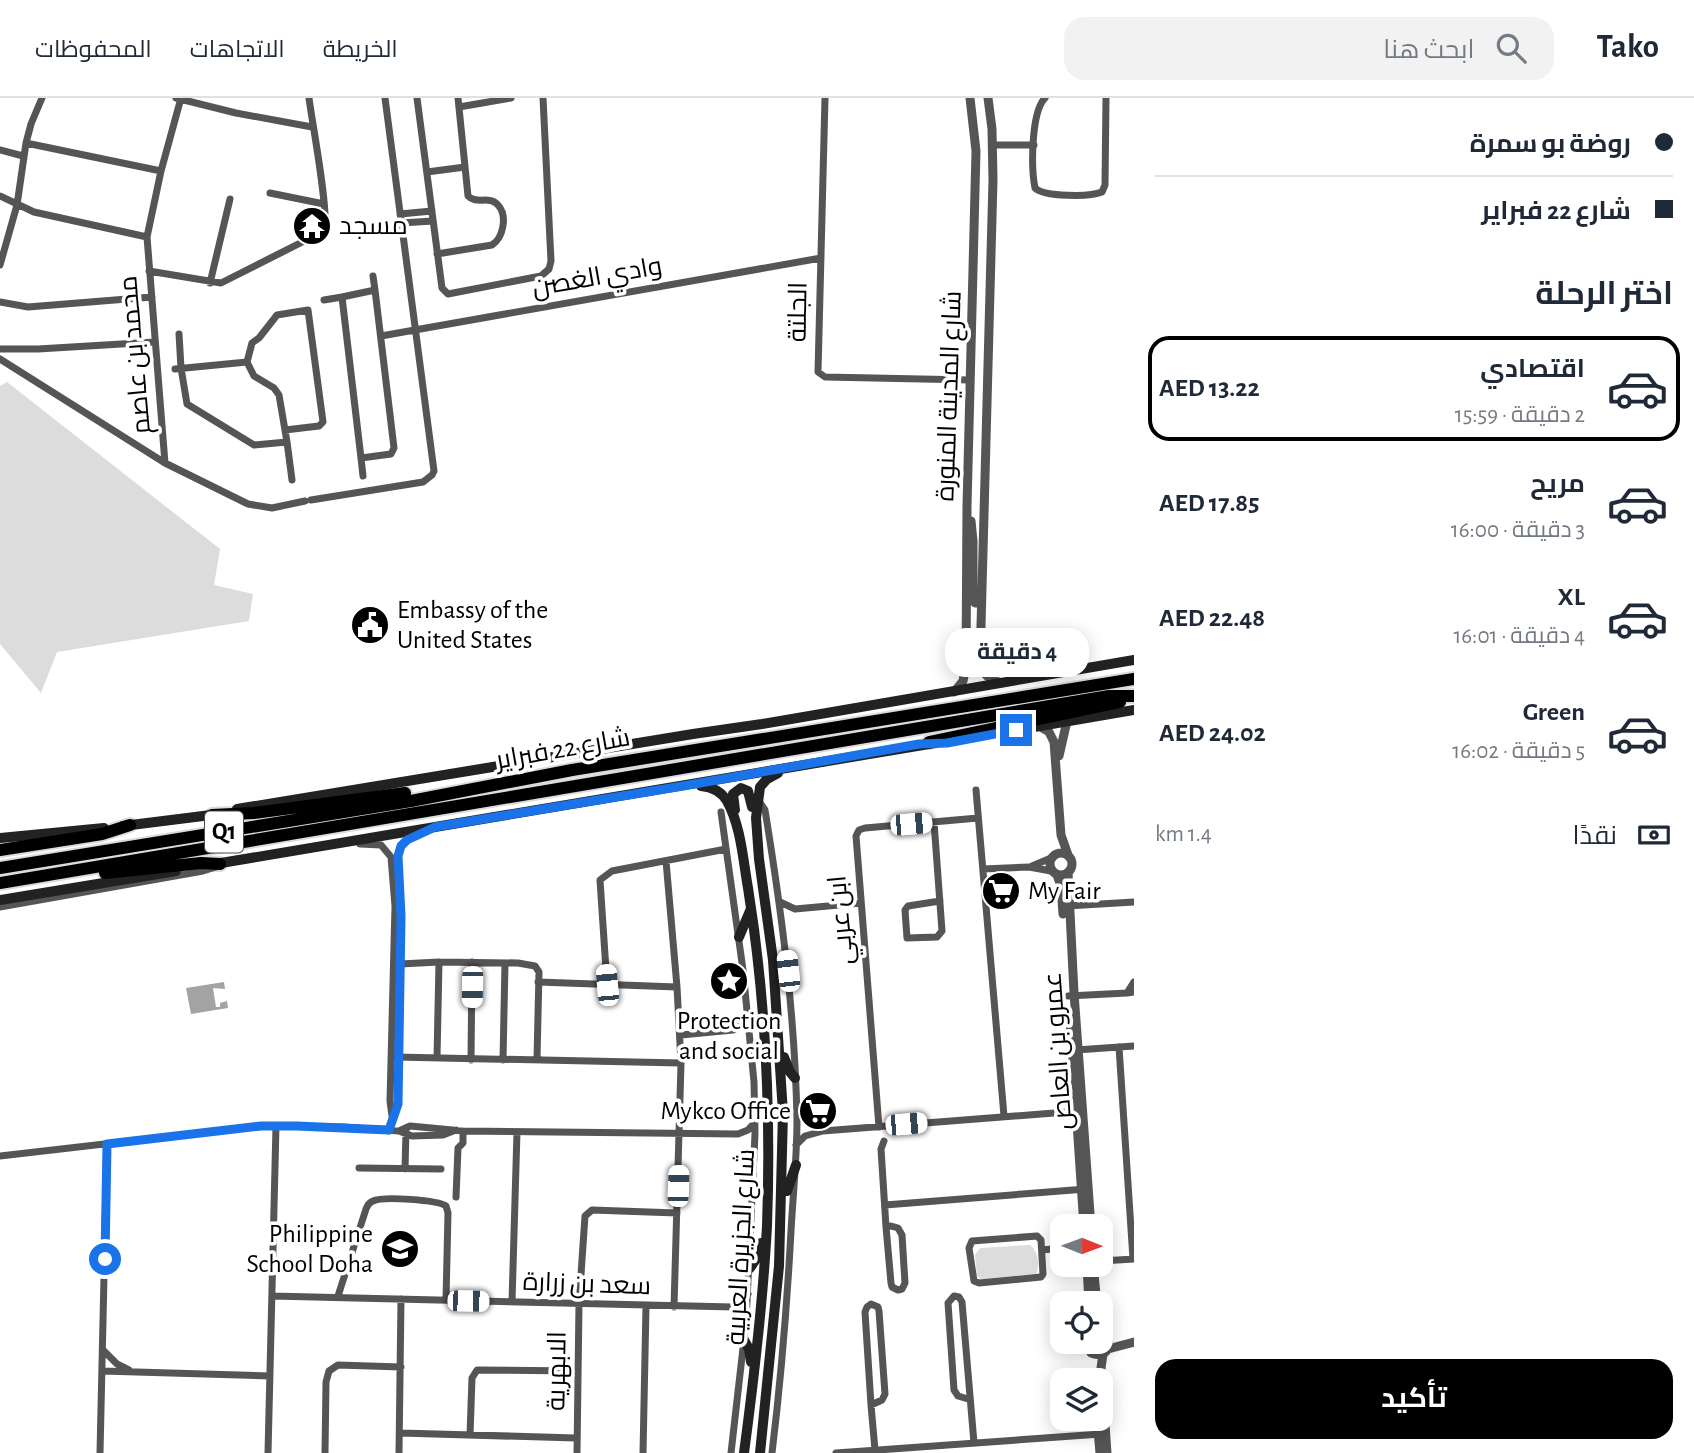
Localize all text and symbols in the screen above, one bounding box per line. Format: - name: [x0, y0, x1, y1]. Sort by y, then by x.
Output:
- search box: [1064, 17, 1554, 80]
- icon: search: [1492, 29, 1530, 67]
- text: Tako: [1596, 31, 1659, 64]
- text: ابحث هنا: [1383, 37, 1474, 63]
- text: المحفوظات: [35, 38, 152, 62]
- text: الاتجاهات: [190, 38, 285, 62]
- text: الخريطة: [323, 38, 398, 62]
- text: روضة بو سمرة: [1470, 131, 1631, 157]
- text: شارع 22 فبراير: [1481, 198, 1631, 224]
- temple icon: مسجد: [291, 205, 333, 247]
- place label: مسجد: [339, 213, 408, 239]
- street label: وادي الغصن: [530, 253, 665, 307]
- street label: محمد بن عاصم: [115, 274, 159, 435]
- text: اختر الرحلة: [1535, 278, 1673, 310]
- street label: الجلتة: [784, 282, 812, 342]
- street label: شارع المدينة المنورة: [932, 290, 969, 502]
- text: اقتصادي: [1480, 356, 1585, 382]
- icon: car: [1606, 357, 1669, 420]
- text: AED 13.22: [1159, 375, 1260, 401]
- text: 2 دقيقة · 15:59: [1455, 404, 1585, 427]
- text: مريح: [1530, 471, 1585, 497]
- icon: car: [1606, 472, 1669, 535]
- text: AED 17.85: [1159, 490, 1259, 516]
- text: 3 دقيقة · 16:00: [1451, 519, 1585, 542]
- text: XL: [1558, 584, 1585, 610]
- icon: car: [1606, 587, 1669, 650]
- place label: Embassy of the United States: [397, 597, 548, 653]
- public building icon: Embassy of the United States: [349, 604, 391, 646]
- text: AED 22.48: [1159, 605, 1265, 631]
- text: 4 دقيقة · 16:01: [1453, 625, 1585, 648]
- callout: 4 دقيقة: [944, 628, 1088, 678]
- text: 4 دقيقة: [977, 641, 1057, 664]
- text: Green: [1523, 699, 1585, 725]
- icon: car: [1606, 702, 1669, 765]
- route end: [1000, 714, 1032, 746]
- text: AED 24.02: [1159, 720, 1266, 746]
- street label: شارع 22 فبراير: [492, 724, 633, 777]
- text: 5 دقيقة · 16:02: [1452, 740, 1585, 763]
- road number: Q1: [205, 812, 243, 852]
- car: [890, 812, 933, 836]
- icon: cash: [1635, 816, 1673, 854]
- text: 1.4 km: [1155, 823, 1212, 846]
- text: نقدًا: [1573, 823, 1617, 849]
- supermarket icon: My Fair: [980, 870, 1022, 912]
- street label: ابن عربي: [824, 874, 865, 966]
- place label: My Fair: [1028, 878, 1101, 904]
- car: [776, 949, 801, 993]
- place icon: Protection and social: [708, 960, 750, 1002]
- car: [595, 963, 620, 1007]
- car: [462, 966, 483, 1008]
- street label: عمرو بن العاص: [1040, 971, 1078, 1131]
- place label: Protection and social: [677, 1008, 781, 1064]
- supermarket icon: Mykco Office: [797, 1090, 839, 1132]
- place label: Mykco Office: [661, 1098, 791, 1124]
- car: [885, 1112, 928, 1136]
- street label: شارع الجزيرة العربية: [723, 1148, 762, 1346]
- car: [667, 1165, 690, 1207]
- north arrow: [1050, 1214, 1113, 1278]
- map controls: [1050, 1214, 1113, 1431]
- place label: Philippine School Doha: [246, 1221, 373, 1277]
- school or university icon: Philippine School Doha: [379, 1228, 421, 1270]
- route start: [89, 1243, 121, 1275]
- street label: سعد بن زرارة: [522, 1269, 652, 1301]
- car: [447, 1290, 490, 1312]
- button: locate: [1050, 1291, 1113, 1354]
- street label: الابهرية: [543, 1331, 573, 1411]
- button: تأكيد: [1155, 1359, 1673, 1439]
- button: layers: [1050, 1368, 1113, 1431]

